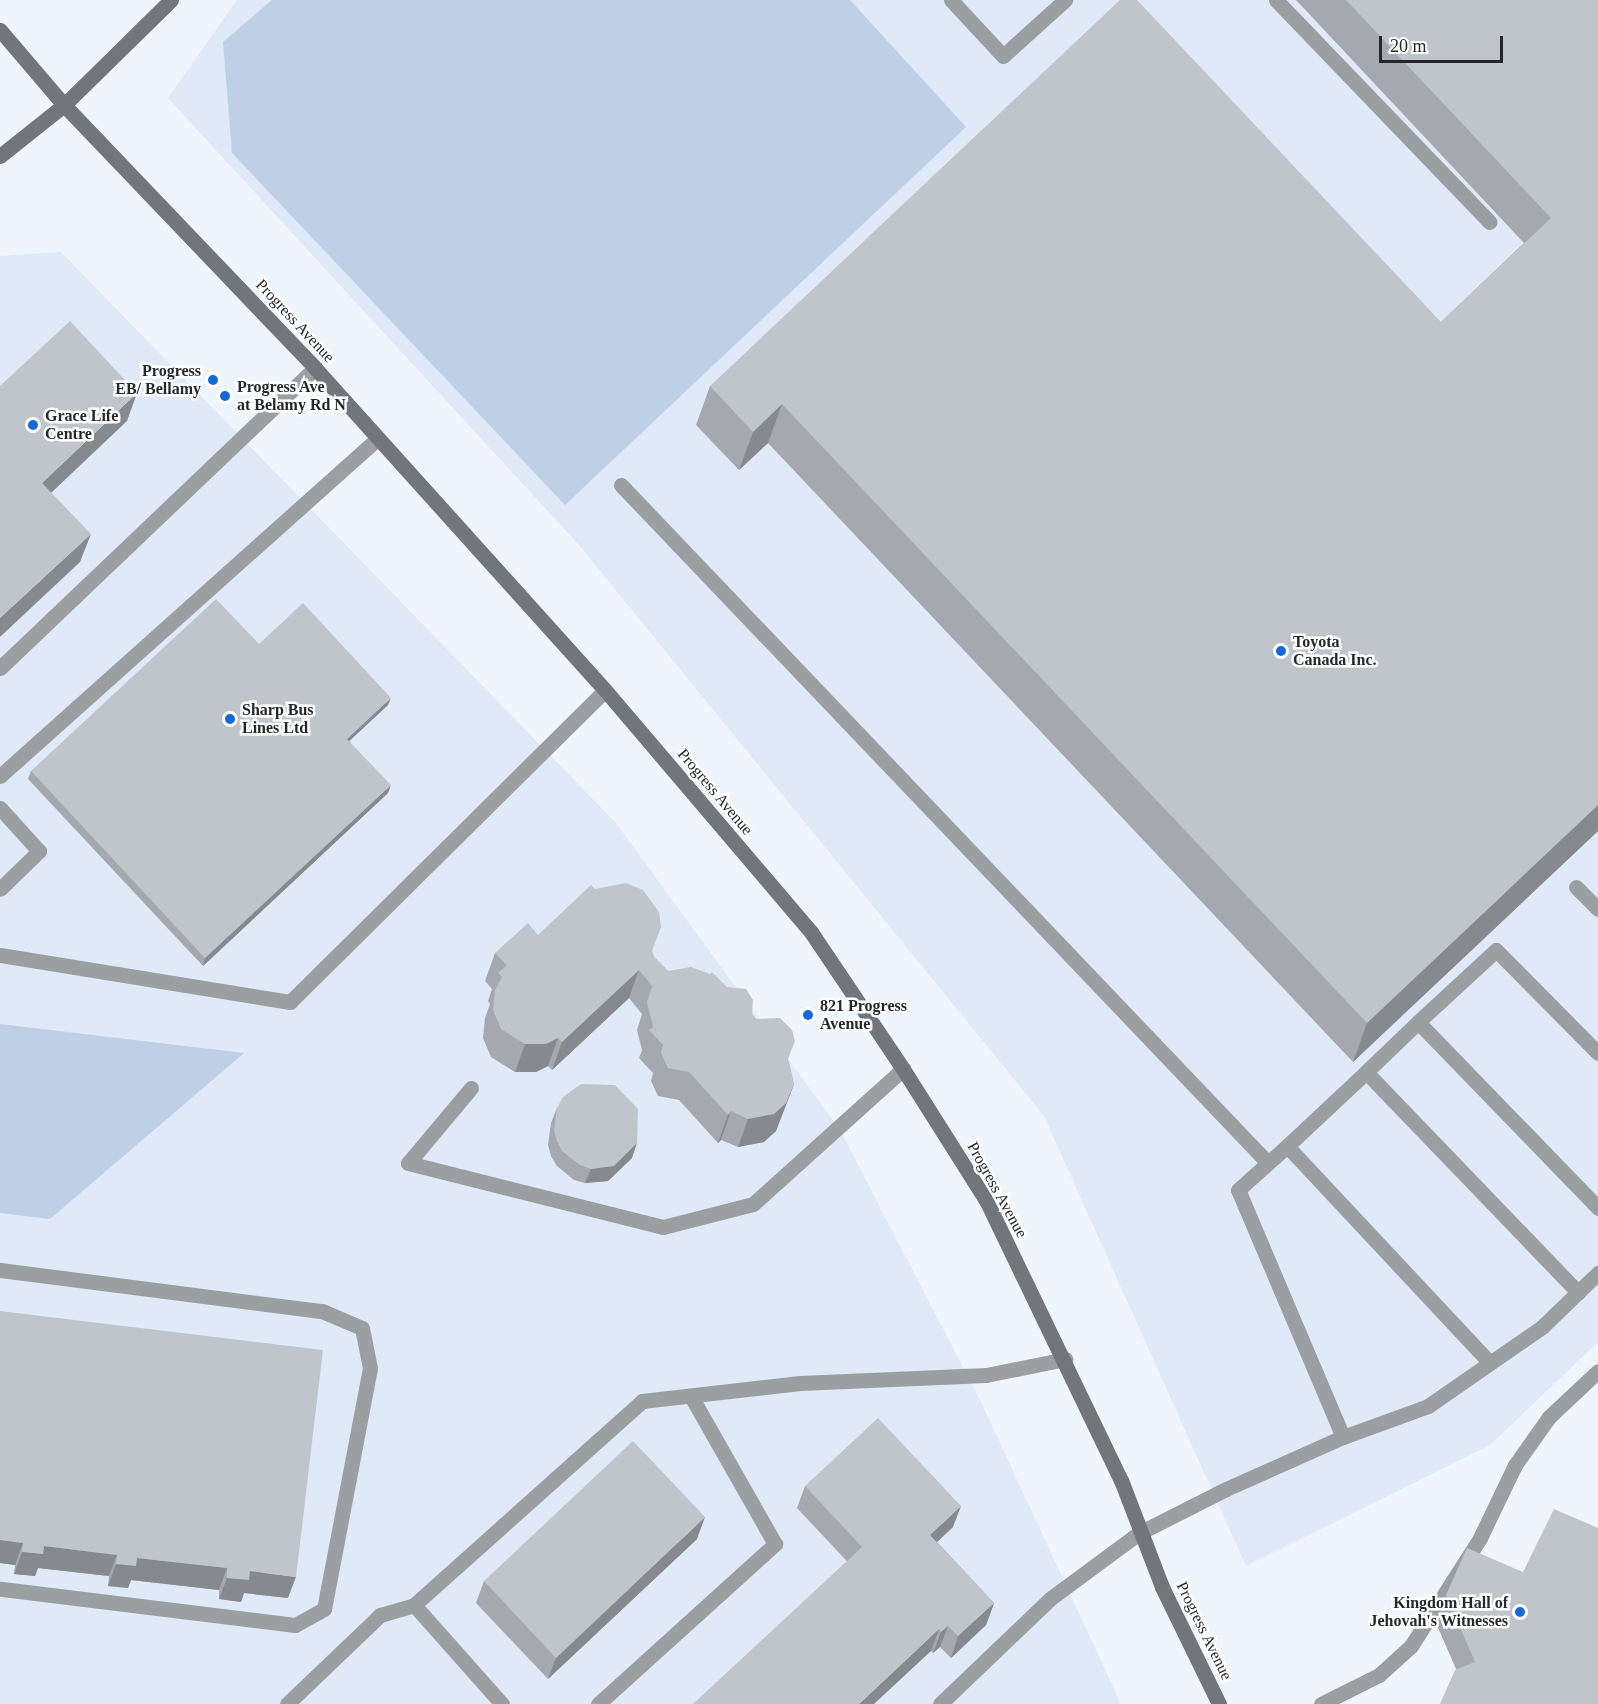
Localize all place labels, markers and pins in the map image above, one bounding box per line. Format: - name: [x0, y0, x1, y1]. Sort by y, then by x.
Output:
- place label: Progress EB/ Bellamy: [115, 361, 201, 399]
- marker: Progress EB/ Bellamy: [206, 373, 220, 387]
- place label: Progress Ave at Belamy Rd N: [237, 377, 346, 415]
- marker: Progress Ave at Belamy Rd N: [218, 389, 232, 403]
- place label: Grace Life Centre: [45, 406, 118, 444]
- marker: Grace Life Centre: [26, 418, 40, 432]
- place label: Toyota Canada Inc.: [1293, 632, 1377, 670]
- marker: Toyota Canada Inc.: [1274, 644, 1288, 658]
- place label: Sharp Bus Lines Ltd: [242, 700, 314, 738]
- marker: Sharp Bus Lines Ltd: [223, 712, 237, 726]
- place label: 821 Progress Avenue: [820, 996, 907, 1034]
- marker: 821 Progress Avenue: [801, 1008, 815, 1022]
- place label: Kingdom Hall of Jehovah's Witnesses: [1369, 1593, 1508, 1631]
- marker: Kingdom Hall of Jehovah's Witnesses: [1513, 1605, 1527, 1619]

